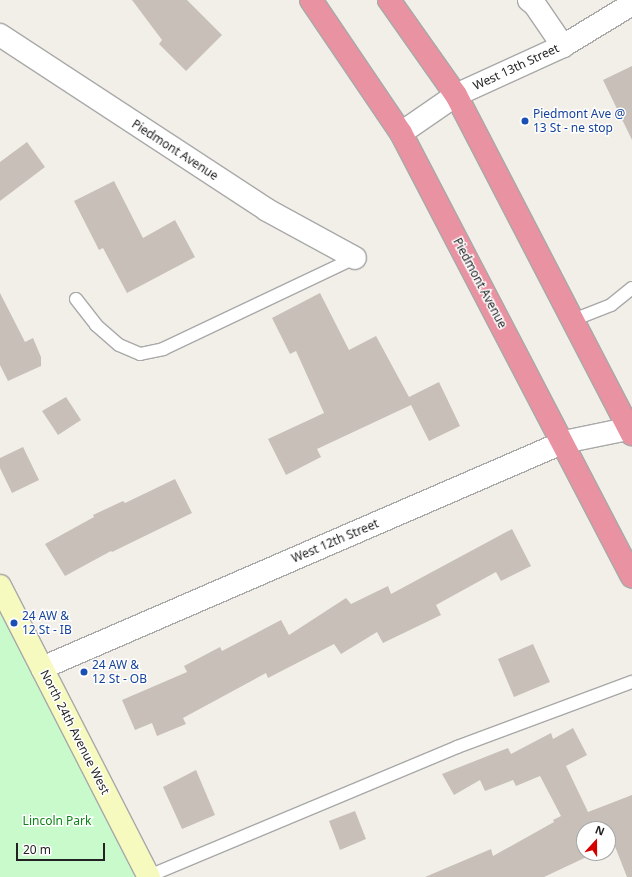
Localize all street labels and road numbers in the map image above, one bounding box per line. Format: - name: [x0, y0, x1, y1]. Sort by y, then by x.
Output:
- street label: West 13th Street: [471, 41, 561, 93]
- street label: Piedmont Avenue: [129, 117, 221, 183]
- street label: Piedmont Avenue: [450, 235, 510, 331]
- street label: West 12th Street: [289, 516, 381, 566]
- street label: North 24th Avenue West: [37, 667, 113, 797]

